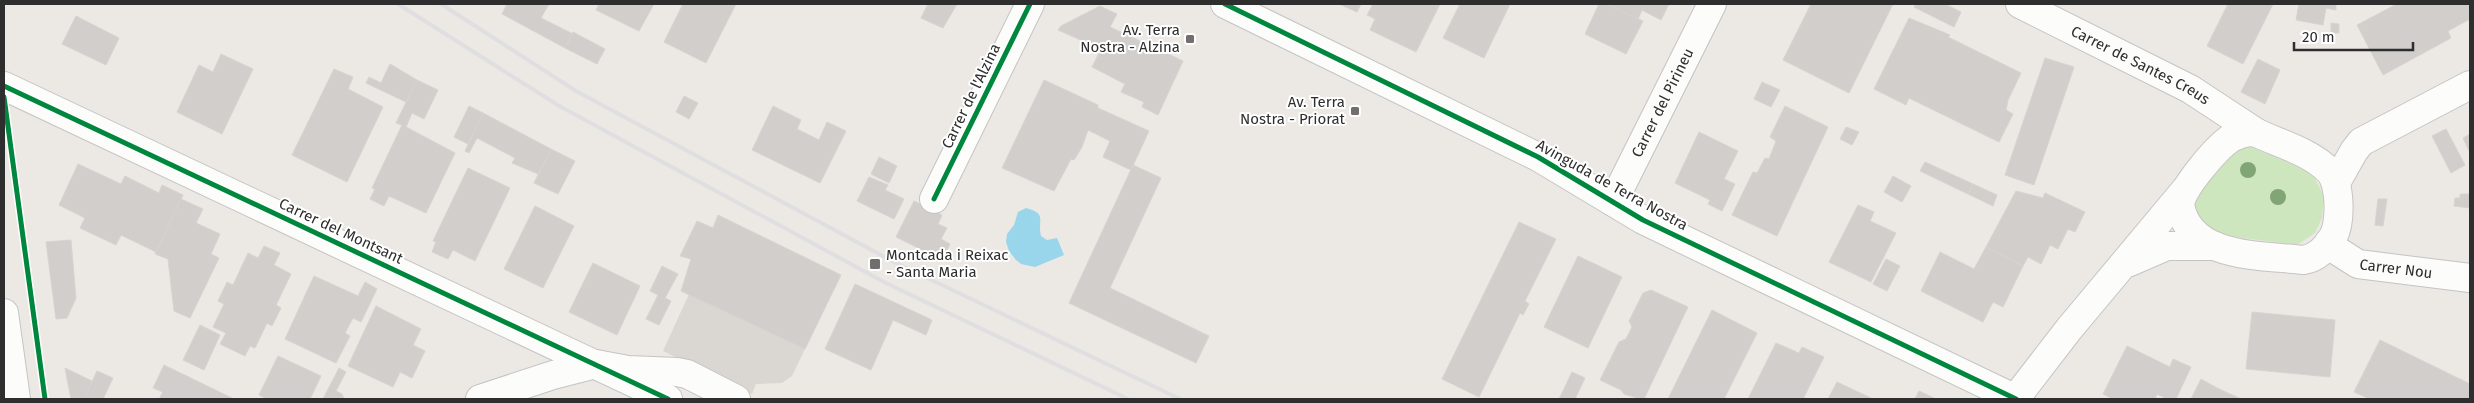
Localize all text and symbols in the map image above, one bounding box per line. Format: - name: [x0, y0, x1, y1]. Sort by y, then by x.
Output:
- scale bar: [2294, 20, 2413, 52]
- place label: Av. Terra Nostra - Alzina: [1080, 21, 1180, 56]
- street label: Carrer de Santes Creus: [2068, 22, 2213, 108]
- text: 20 m: [2302, 28, 2335, 46]
- marker: Av. Terra Nostra - Alzina: [1184, 33, 1196, 45]
- street label: Carrer de l'Alzina: [938, 41, 1004, 151]
- street label: Carrer del Pirineu: [1628, 45, 1697, 160]
- place label: Av. Terra Nostra - Priorat: [1240, 93, 1346, 128]
- marker: Av. Terra Nostra - Priorat: [1349, 105, 1361, 117]
- street label: Avinguda de Terra Nostra: [1533, 136, 1691, 234]
- street label: Carrer del Montsant: [276, 194, 406, 268]
- place label: Montcada i Reixac - Santa Maria: [886, 246, 1009, 281]
- street label: Carrer Nou: [2359, 255, 2433, 282]
- marker: Montcada i Reixac - Santa Maria: [868, 257, 882, 271]

